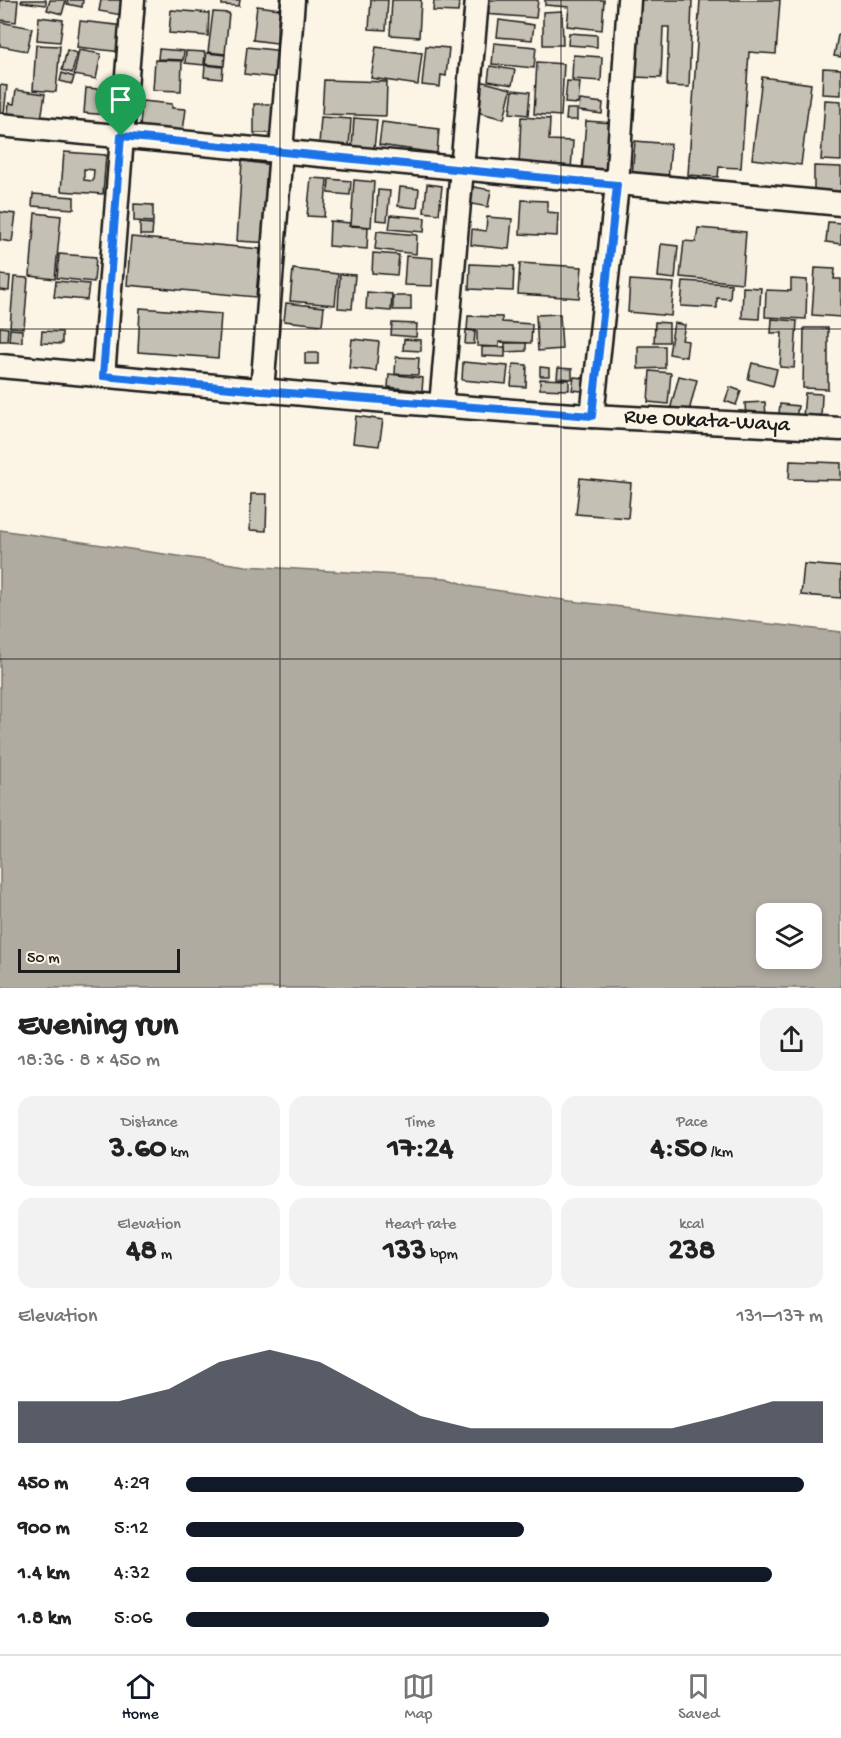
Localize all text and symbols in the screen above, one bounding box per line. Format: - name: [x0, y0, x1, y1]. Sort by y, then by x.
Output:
- pin: [95, 74, 146, 136]
- icon: arrive: [104, 83, 137, 116]
- street label: Rue Oukata-Waya: [623, 405, 791, 439]
- map controls: [756, 903, 822, 969]
- button: layers: [756, 903, 822, 969]
- scale bar: [18, 946, 180, 974]
- text: 50 m: [27, 950, 60, 969]
- text: Evening run: [18, 1008, 178, 1046]
- button: share: [760, 1008, 823, 1071]
- text: 18:36 · 8 × 450 m: [18, 1050, 160, 1073]
- text: Distance: [121, 1114, 177, 1133]
- text: Time: [406, 1114, 435, 1133]
- text: Pace: [676, 1114, 708, 1133]
- text: 3.60: [109, 1133, 167, 1168]
- text: 17:24: [387, 1133, 454, 1168]
- text: 4:50: [651, 1133, 707, 1168]
- text: km: [167, 1144, 189, 1163]
- text: /km: [707, 1144, 733, 1163]
- text: Elevation: [117, 1216, 181, 1235]
- text: Heart rate: [385, 1216, 456, 1235]
- text: kcal: [679, 1216, 704, 1235]
- text: 48: [126, 1235, 157, 1270]
- text: 133: [383, 1235, 426, 1270]
- text: 238: [668, 1235, 715, 1270]
- text: m: [157, 1246, 172, 1265]
- text: bpm: [426, 1246, 458, 1265]
- text: Elevation: [18, 1306, 98, 1329]
- text: 131–137 m: [736, 1306, 823, 1329]
- text: 450 m: [18, 1473, 68, 1496]
- text: 4:29: [114, 1473, 150, 1496]
- text: 900 m: [18, 1518, 70, 1541]
- text: 5:12: [114, 1518, 149, 1541]
- text: 1.4 km: [18, 1563, 70, 1586]
- text: 4:32: [114, 1563, 150, 1586]
- text: 1.8 km: [18, 1608, 71, 1631]
- text: 5:06: [114, 1608, 152, 1631]
- tab: Home: [122, 1670, 159, 1725]
- tab: Map: [402, 1670, 435, 1725]
- tab: Saved: [678, 1670, 719, 1725]

